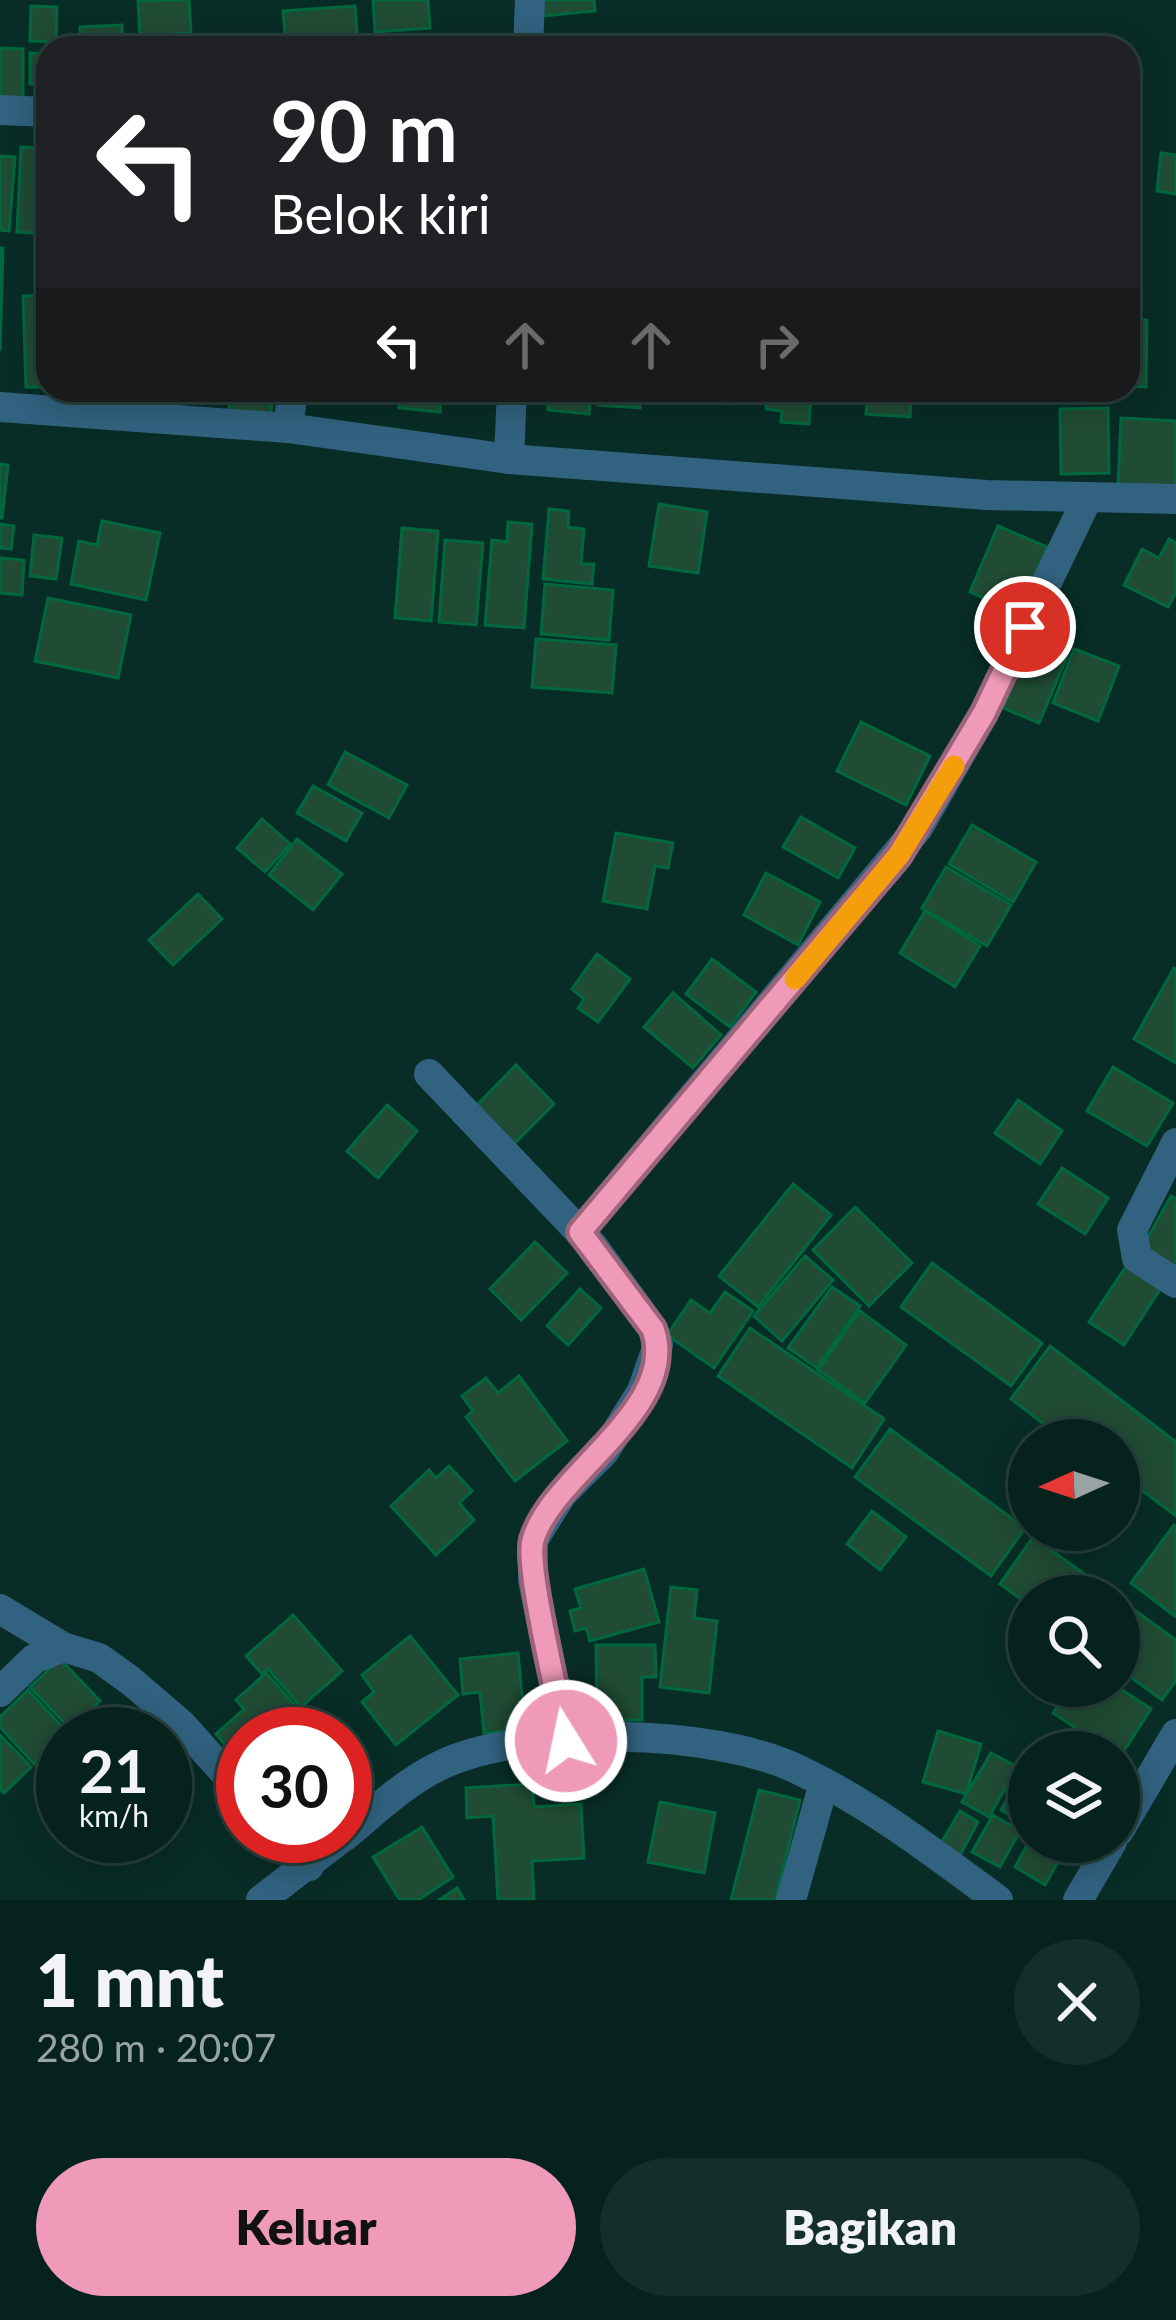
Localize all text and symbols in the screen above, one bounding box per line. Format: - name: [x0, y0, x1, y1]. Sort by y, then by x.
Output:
- text: 90 m: [270, 79, 458, 180]
- icon: left: [72, 84, 228, 240]
- text: Belok kiri: [270, 181, 491, 246]
- icon: left: [366, 312, 432, 378]
- icon: ahead: [492, 312, 558, 378]
- icon: ahead: [618, 312, 684, 378]
- icon: right: [744, 312, 810, 378]
- pin: [974, 576, 1076, 678]
- icon: arrive: [992, 594, 1058, 660]
- north arrow: [1008, 1419, 1140, 1551]
- map controls: [1008, 1419, 1140, 1863]
- button: search: [1008, 1575, 1140, 1707]
- position arrow: [503, 1678, 629, 1804]
- speed limit sign: 30: [216, 1707, 372, 1863]
- button: layers: [1008, 1731, 1140, 1863]
- text: 21: [79, 1734, 149, 1806]
- text: km/h: [79, 1797, 149, 1833]
- text: 1 mnt: [36, 1936, 224, 2022]
- button: close: [1014, 1939, 1140, 2065]
- text: 280 m · 20:07: [36, 2024, 276, 2070]
- button: Keluar: [36, 2158, 576, 2296]
- button: Bagikan: [600, 2158, 1140, 2296]

